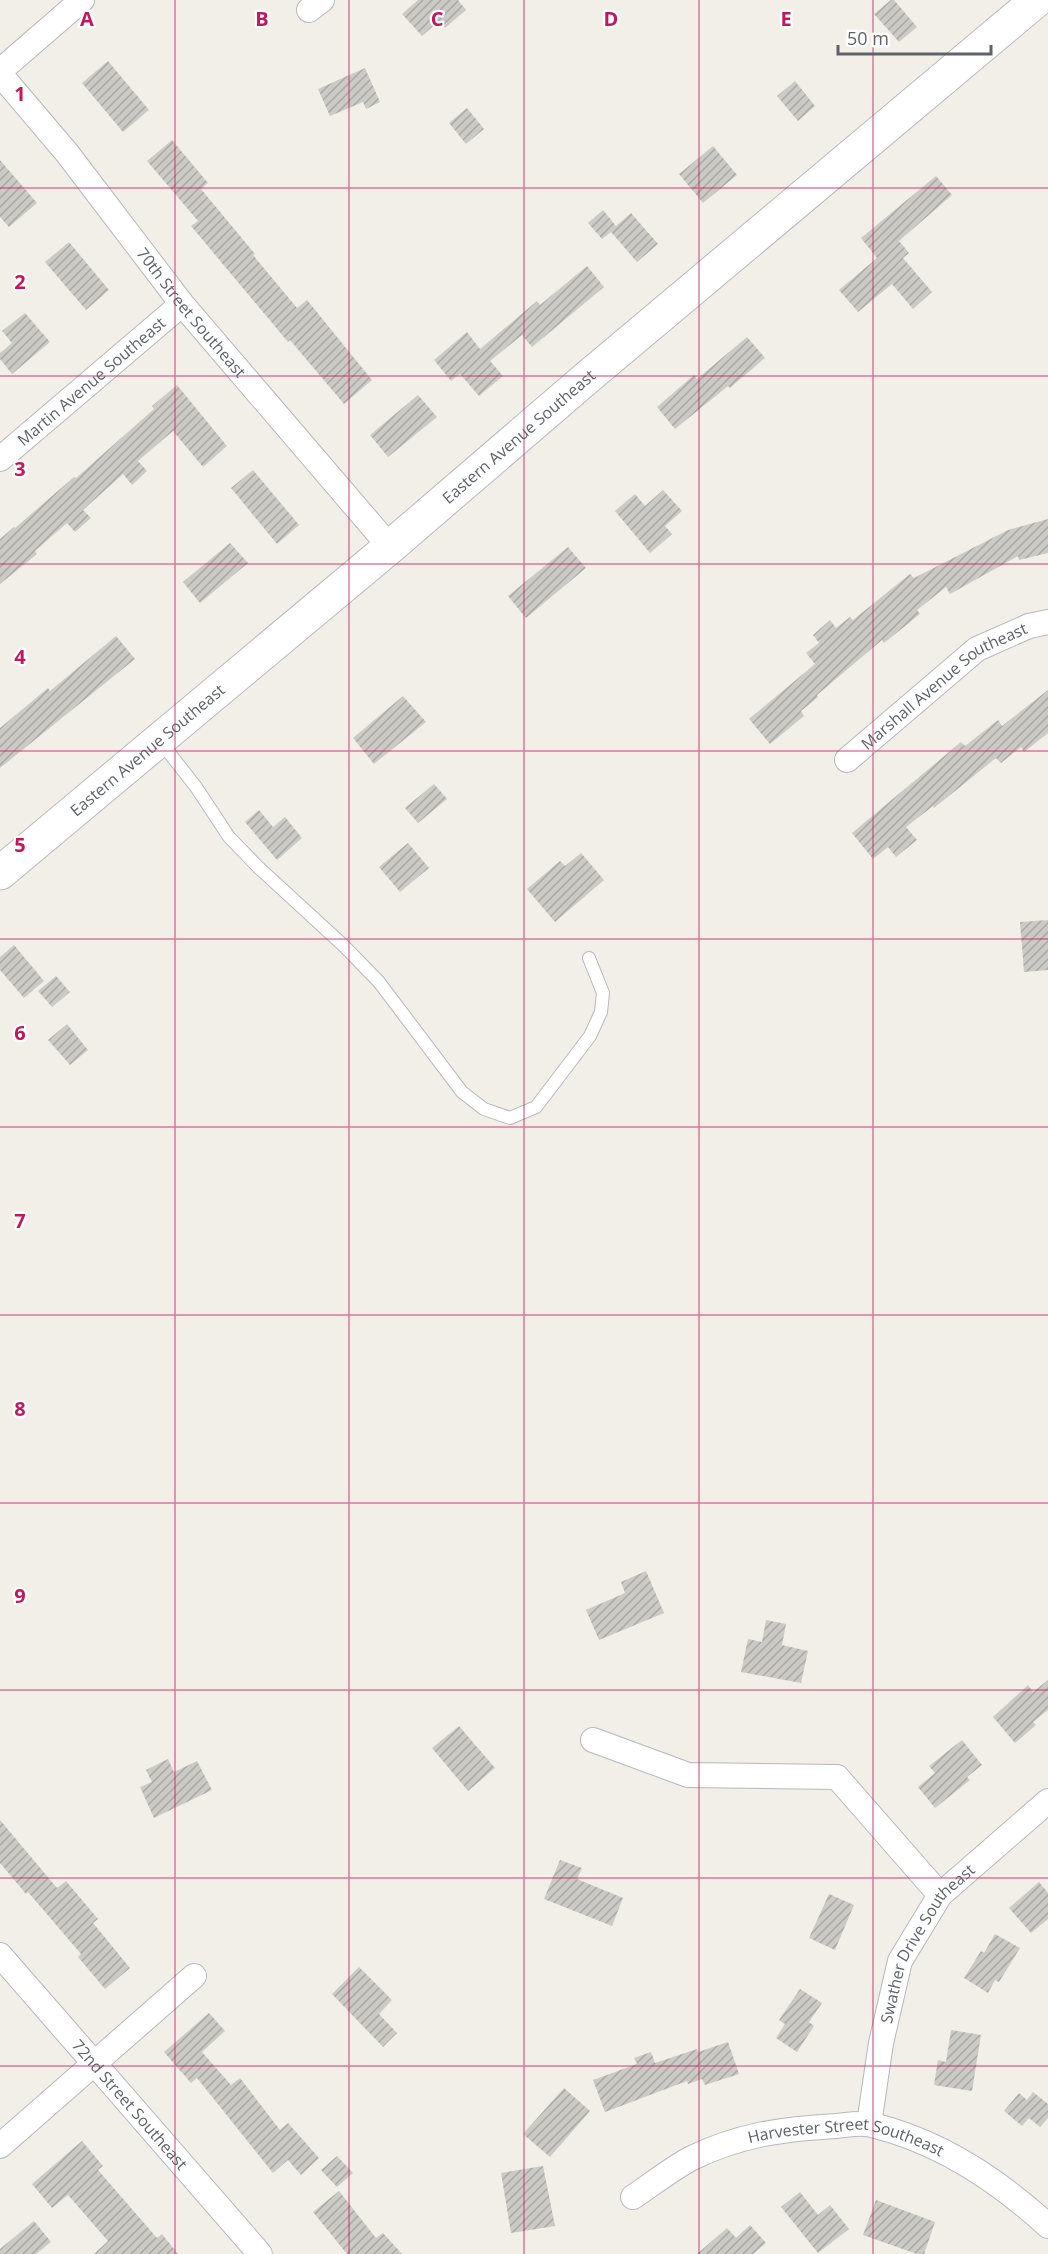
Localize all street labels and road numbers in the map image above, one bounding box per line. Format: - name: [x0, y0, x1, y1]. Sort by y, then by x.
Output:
- street label: 70th Street Southeast: [132, 243, 251, 382]
- street label: Martin Avenue Southeast: [13, 312, 170, 451]
- street label: Eastern Avenue Southeast: [437, 364, 600, 508]
- street label: Marshall Avenue Southeast: [856, 617, 1031, 754]
- street label: Eastern Avenue Southeast: [65, 679, 230, 821]
- street label: Swather Drive Southeast: [875, 1859, 980, 2026]
- street label: 72nd Street Southeast: [67, 2035, 193, 2174]
- street label: Harvester Street Southeast: [746, 2113, 948, 2161]

